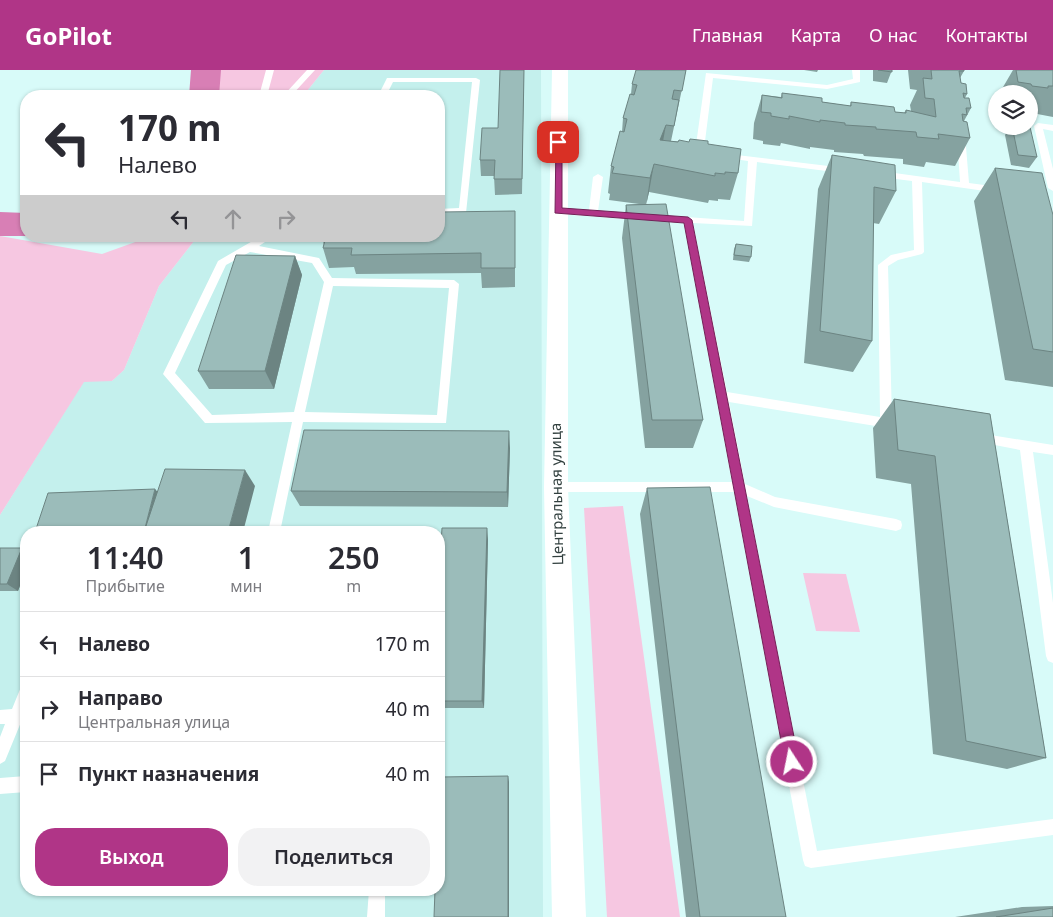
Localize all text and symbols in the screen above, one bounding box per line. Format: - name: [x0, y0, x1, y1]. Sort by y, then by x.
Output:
- text: GoPilot: [25, 19, 112, 52]
- text: Главная: [692, 23, 763, 47]
- text: Карта: [791, 23, 841, 47]
- text: О нас: [869, 23, 917, 47]
- text: Контакты: [945, 23, 1028, 47]
- map controls: [988, 85, 1038, 135]
- button: layers: [988, 85, 1038, 135]
- text: 170 m: [118, 104, 221, 151]
- icon: left: [35, 110, 100, 175]
- pin: [537, 121, 579, 163]
- icon: arrive: [544, 128, 572, 156]
- text: Налево: [118, 149, 197, 179]
- icon: left: [166, 205, 194, 233]
- icon: ahead: [219, 205, 247, 233]
- icon: right: [272, 205, 300, 233]
- street label: Центральная улица: [545, 423, 567, 565]
- text: 11:40: [87, 537, 164, 578]
- text: 1: [238, 537, 255, 578]
- text: 250: [328, 537, 379, 578]
- text: Прибытие: [86, 575, 165, 597]
- text: мин: [230, 575, 262, 597]
- text: m: [346, 575, 361, 597]
- icon: left: [35, 630, 63, 658]
- text: Налево: [78, 631, 150, 657]
- text: 170 m: [375, 631, 430, 657]
- text: Направо: [78, 685, 163, 711]
- icon: right: [35, 695, 63, 723]
- text: 40 m: [386, 696, 430, 722]
- text: Центральная улица: [78, 711, 230, 733]
- position arrow: [765, 735, 817, 787]
- icon: arrive: [35, 760, 63, 788]
- text: Пункт назначения: [78, 761, 259, 787]
- text: 40 m: [386, 761, 430, 787]
- button: Выход: [35, 828, 228, 886]
- button: Поделиться: [238, 828, 430, 886]

